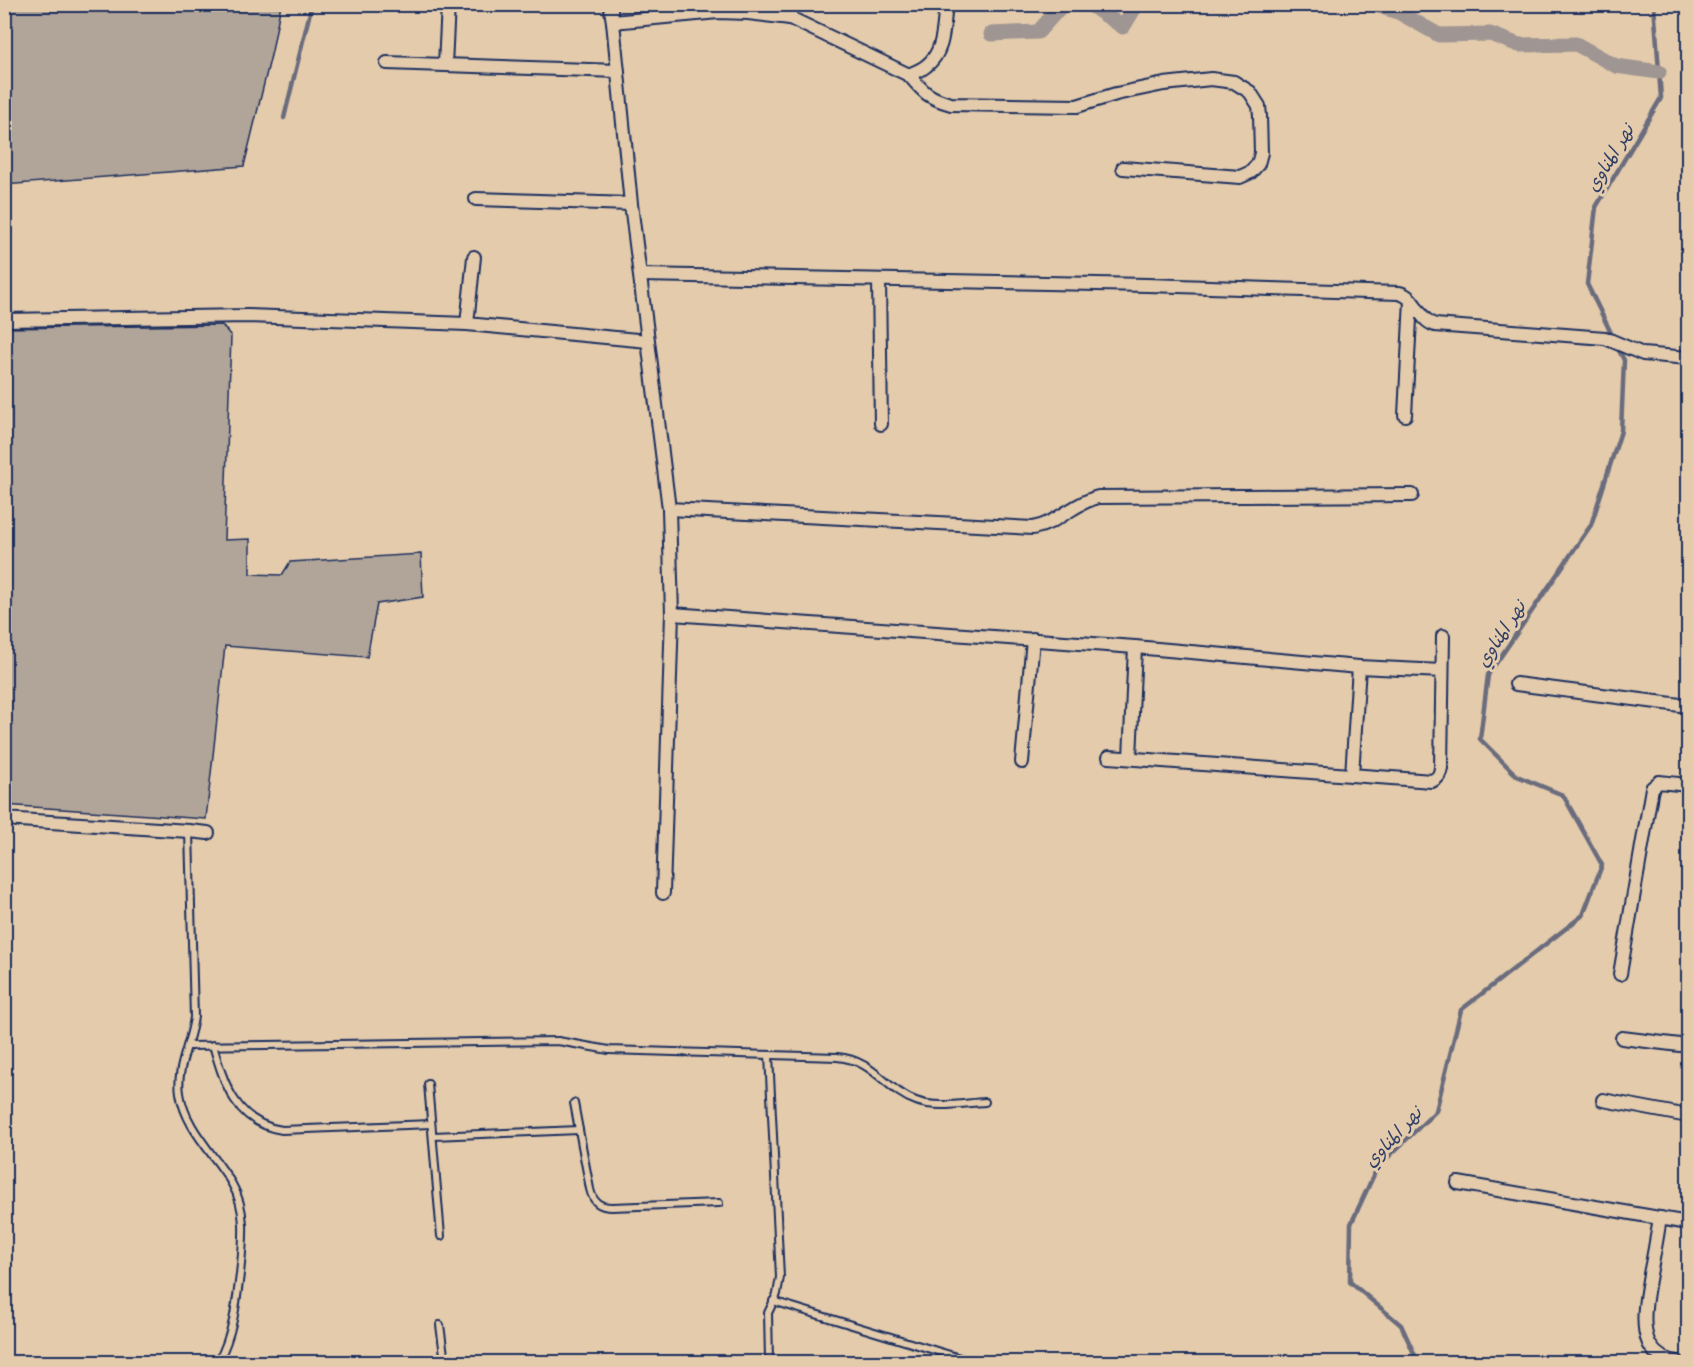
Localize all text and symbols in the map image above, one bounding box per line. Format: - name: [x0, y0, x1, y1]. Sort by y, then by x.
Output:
- water label: نهر المناوي: [1580, 118, 1642, 197]
- water label: نهر المناوي: [1471, 594, 1534, 672]
- water label: نهر المناوي: [1359, 1100, 1430, 1173]

